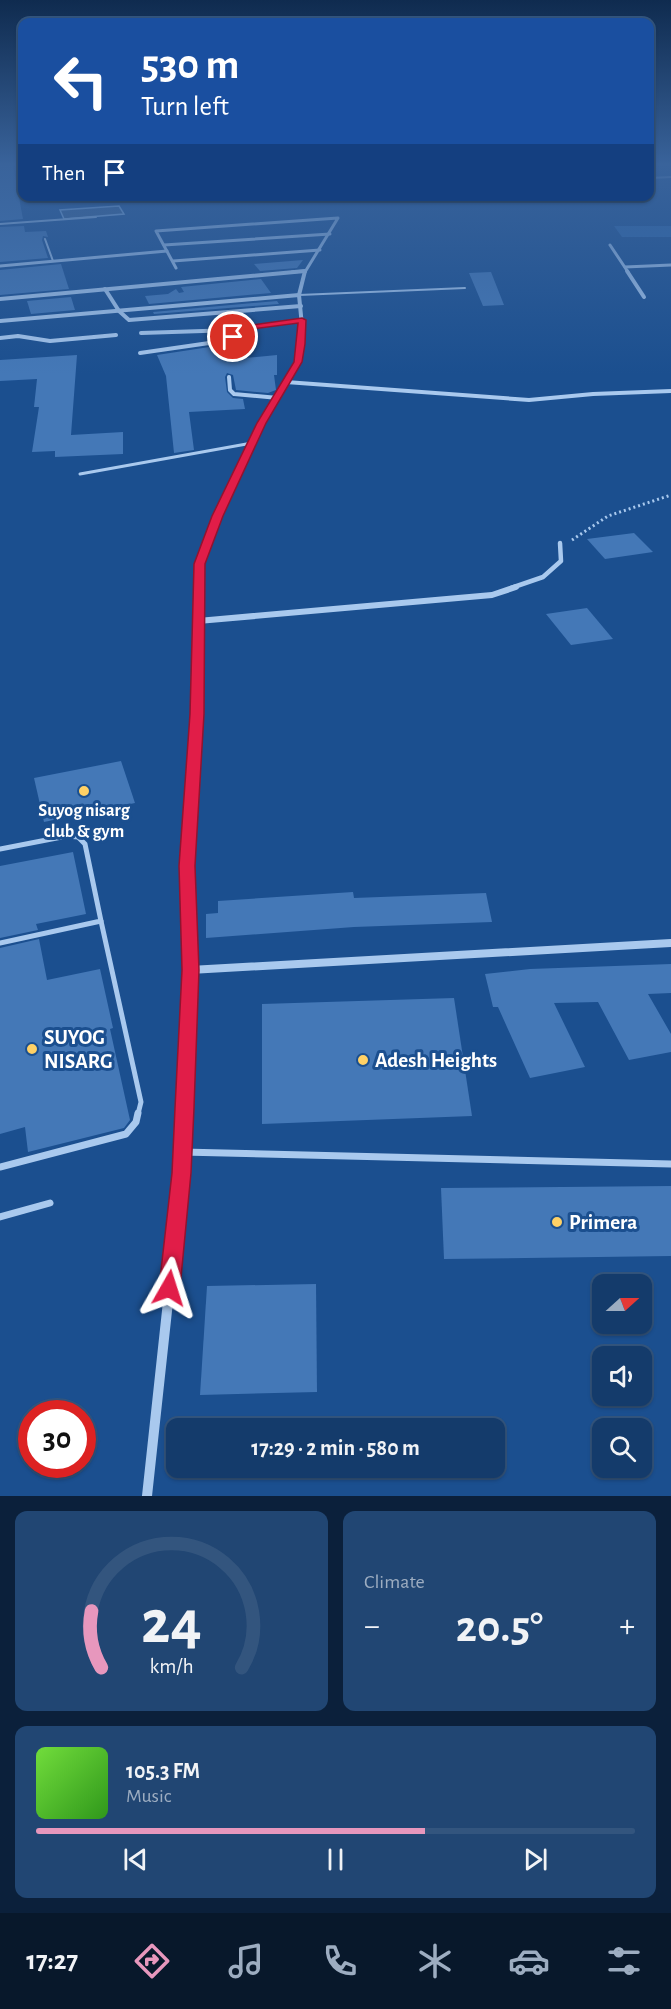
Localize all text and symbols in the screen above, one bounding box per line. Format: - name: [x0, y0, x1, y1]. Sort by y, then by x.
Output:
- icon: left: [42, 42, 120, 120]
- text: 530 m: [141, 44, 239, 86]
- text: Turn left: [141, 93, 229, 120]
- icon: arrive: [98, 156, 131, 189]
- text: Then: [42, 162, 86, 184]
- pin: [207, 311, 258, 362]
- icon: arrive: [216, 320, 249, 353]
- marker: Suyog nisarg club & gym: [77, 784, 91, 798]
- place label: Suyog nisarg club & gym: [38, 802, 131, 841]
- place label: SUYOG NISARG: [44, 1027, 113, 1072]
- marker: SUYOG NISARG: [25, 1042, 39, 1056]
- place label: Adesh Heights: [375, 1050, 497, 1071]
- marker: Adesh Heights: [356, 1053, 370, 1067]
- place label: Primera: [569, 1212, 637, 1233]
- marker: Primera: [550, 1215, 564, 1229]
- position arrow: [137, 1256, 201, 1320]
- north arrow: [592, 1274, 652, 1334]
- map controls: [592, 1274, 652, 1478]
- button: sound: [592, 1346, 652, 1406]
- speed limit sign: 30: [18, 1400, 96, 1478]
- button: search: [592, 1418, 652, 1478]
- text: 17:29 · 2 min · 580 m: [251, 1437, 420, 1459]
- text: Climate: [364, 1572, 425, 1592]
- text: 24: [141, 1592, 202, 1654]
- text: 20.5°: [456, 1605, 543, 1650]
- text: −: [364, 1610, 380, 1643]
- text: +: [619, 1610, 635, 1643]
- text: km/h: [149, 1656, 194, 1677]
- text: 105.3 FM: [126, 1760, 200, 1782]
- text: Music: [126, 1786, 172, 1806]
- icon: previous: [119, 1843, 152, 1876]
- icon: pause: [319, 1843, 352, 1876]
- icon: next: [519, 1843, 552, 1876]
- icon: directions: [131, 1940, 173, 1982]
- icon: music: [225, 1940, 267, 1982]
- icon: phone: [319, 1940, 361, 1982]
- icon: climate: [414, 1940, 456, 1982]
- icon: car: [508, 1940, 550, 1982]
- icon: filters: [603, 1940, 645, 1982]
- text: 17:27: [26, 1947, 78, 1974]

